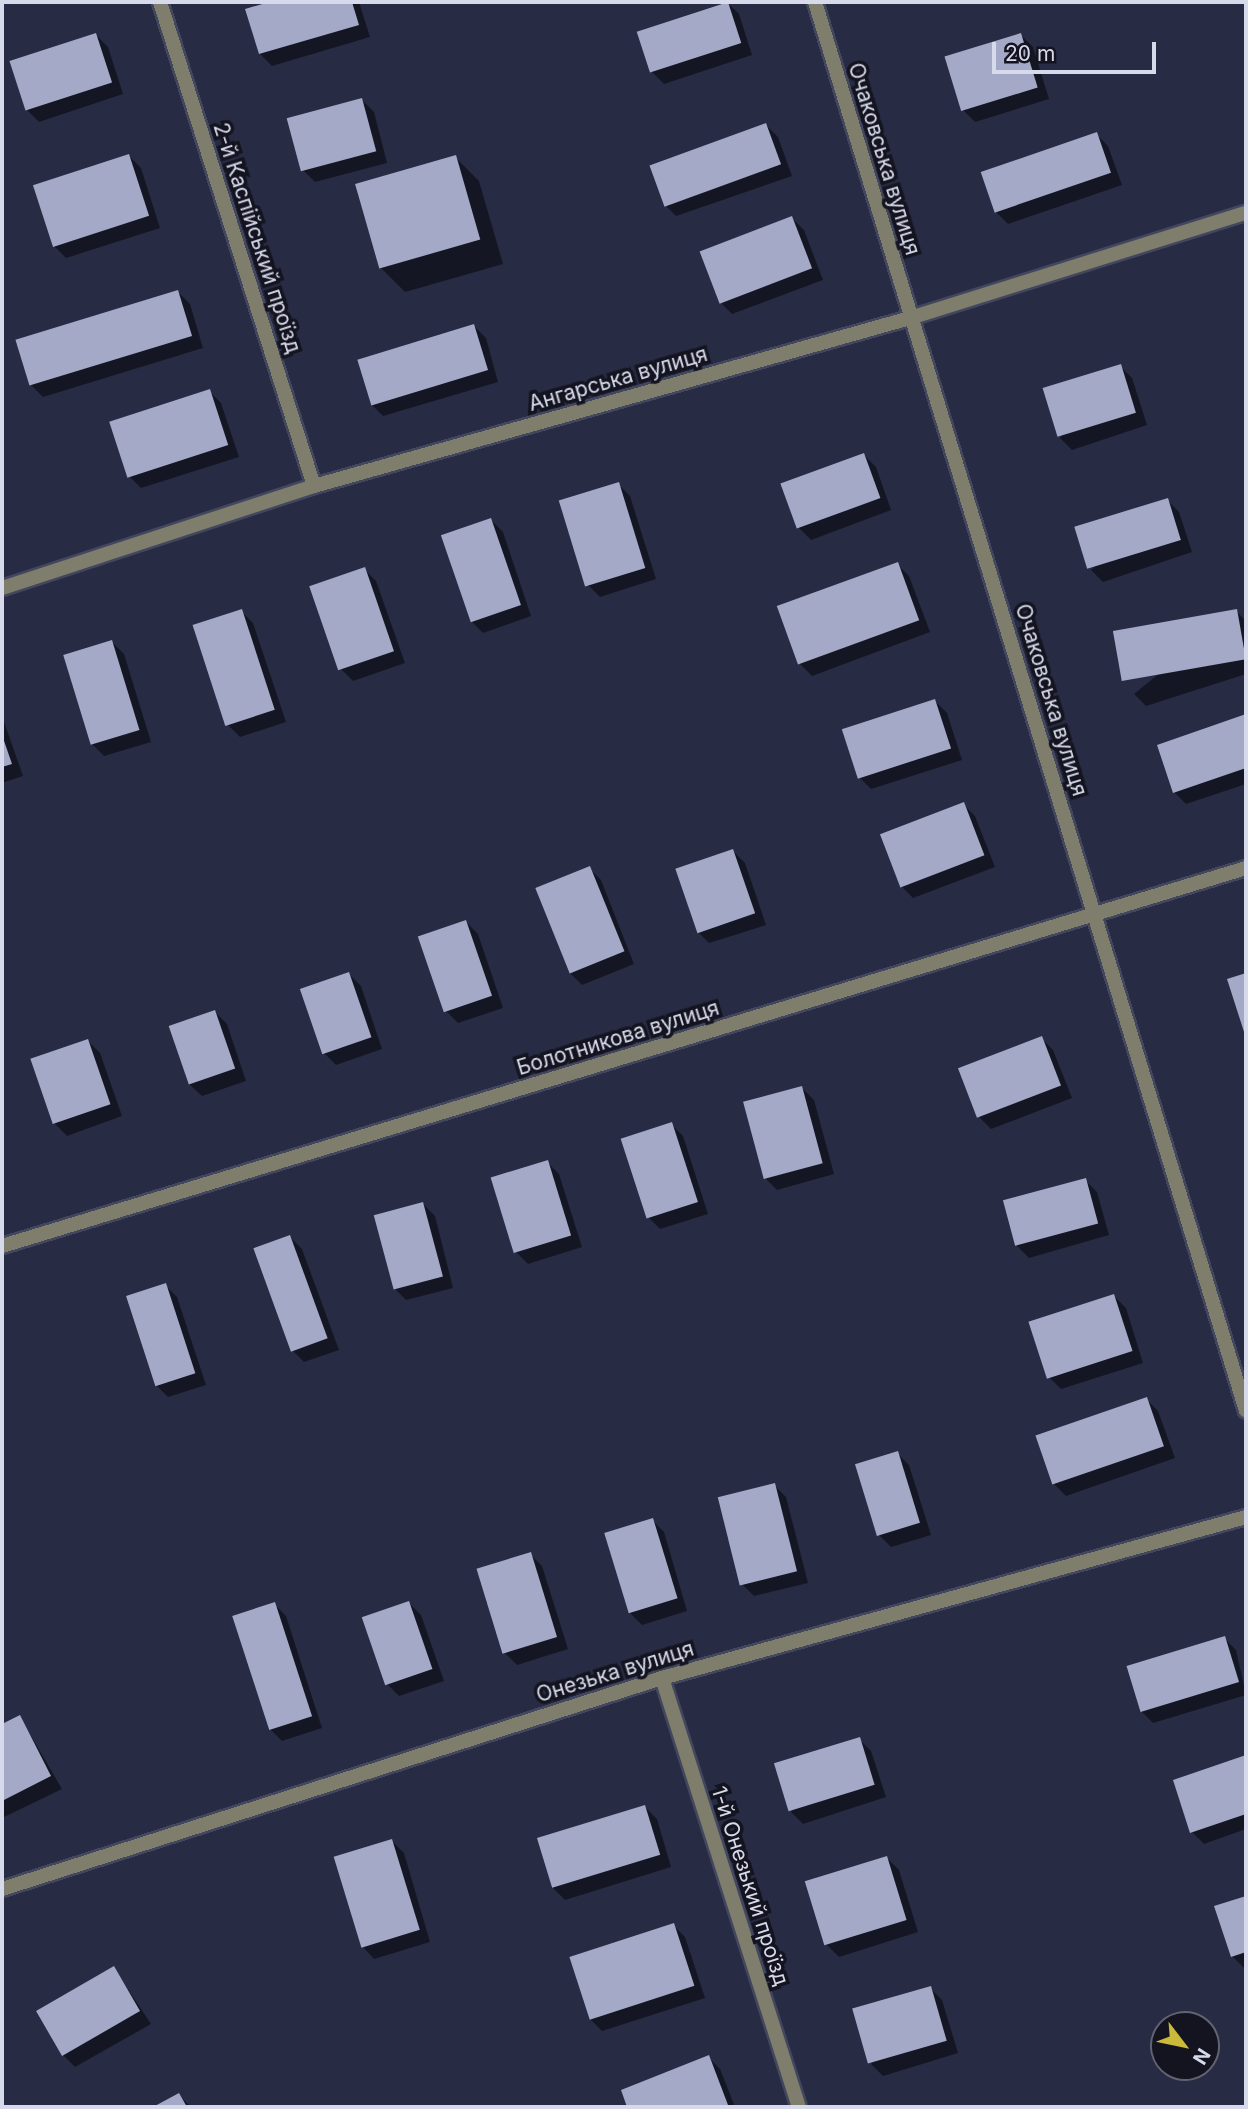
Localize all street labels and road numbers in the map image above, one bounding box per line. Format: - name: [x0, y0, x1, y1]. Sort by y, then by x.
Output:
- street label: Очаковська вулиця: [843, 60, 925, 258]
- street label: 2-й Каспійський проїзд: [208, 120, 306, 356]
- street label: Ангарська вулиця: [526, 341, 710, 417]
- street label: Очаковська вулиця: [1010, 601, 1092, 799]
- street label: Болотникова вулиця: [514, 995, 722, 1081]
- street label: Онезька вулиця: [533, 1636, 697, 1708]
- street label: 1-й Онезький проїзд: [706, 1783, 794, 1989]

